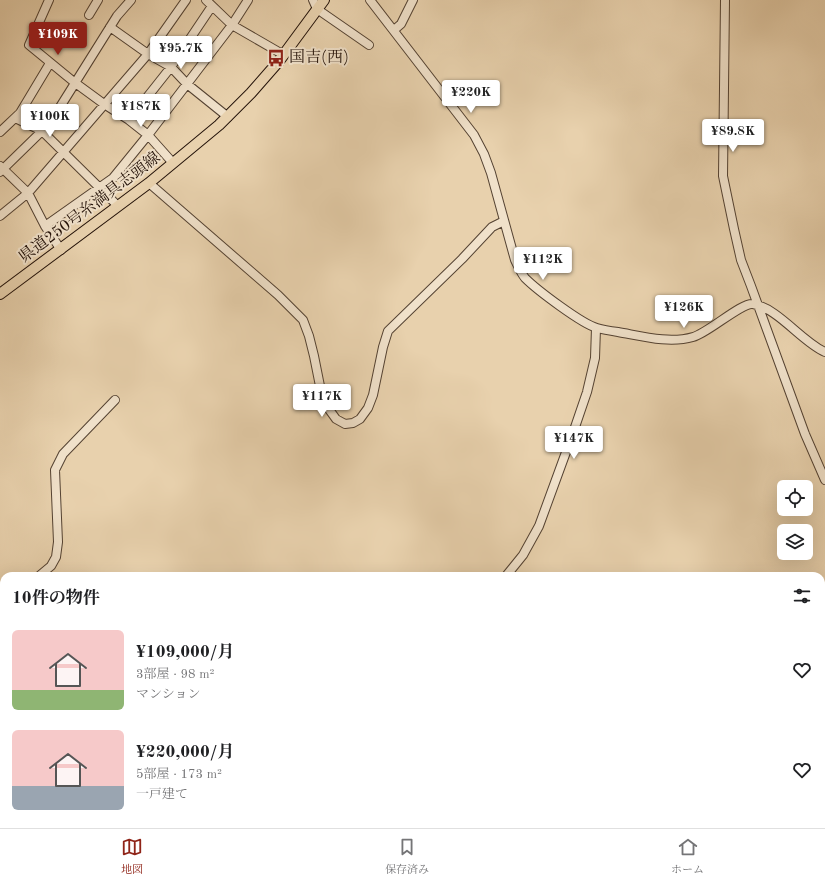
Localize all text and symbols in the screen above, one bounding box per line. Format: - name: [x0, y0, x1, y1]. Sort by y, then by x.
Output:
- pin: ¥109K: [30, 22, 86, 56]
- text: ¥109K: [38, 28, 78, 41]
- pin: ¥95.7K: [148, 36, 214, 70]
- text: ¥95.7K: [159, 42, 203, 55]
- bus stop icon: 国吉(西): [266, 48, 286, 68]
- place label: 国吉(西): [289, 48, 349, 66]
- pin: ¥220K: [443, 80, 499, 114]
- text: ¥220K: [451, 86, 491, 99]
- pin: ¥187K: [113, 94, 169, 128]
- text: ¥187K: [121, 100, 161, 113]
- pin: ¥100K: [22, 104, 78, 138]
- text: ¥100K: [30, 110, 70, 123]
- pin: ¥89.8K: [700, 119, 766, 153]
- text: ¥89.8K: [711, 125, 755, 138]
- street label: 県道250号糸満具志頭線: [15, 148, 163, 266]
- pin: ¥112K: [515, 247, 571, 281]
- text: ¥112K: [523, 253, 563, 266]
- pin: ¥126K: [656, 295, 712, 329]
- text: ¥126K: [664, 301, 704, 314]
- pin: ¥117K: [294, 384, 350, 418]
- text: ¥117K: [302, 390, 342, 403]
- pin: ¥147K: [546, 426, 602, 460]
- text: ¥147K: [554, 432, 594, 445]
- map controls: [777, 480, 813, 560]
- button: locate: [777, 480, 813, 516]
- button: layers: [777, 524, 813, 560]
- icon: filters: [791, 585, 813, 607]
- text: 10件の物件: [12, 590, 100, 607]
- text: ¥109,000/月: [136, 644, 234, 661]
- icon: home: [44, 646, 92, 694]
- icon: heart: [791, 659, 813, 681]
- text: 3部屋 · 98 m²: [136, 668, 214, 681]
- text: マンション: [136, 688, 200, 701]
- text: ¥220,000/月: [136, 744, 234, 761]
- icon: home: [44, 746, 92, 794]
- icon: heart: [791, 759, 813, 781]
- text: 5部屋 · 173 m²: [136, 768, 222, 781]
- text: 一戸建て: [136, 788, 188, 801]
- tab: 地図: [121, 836, 143, 878]
- tab: 保存済み: [385, 836, 429, 878]
- tab: ホーム: [671, 836, 704, 878]

